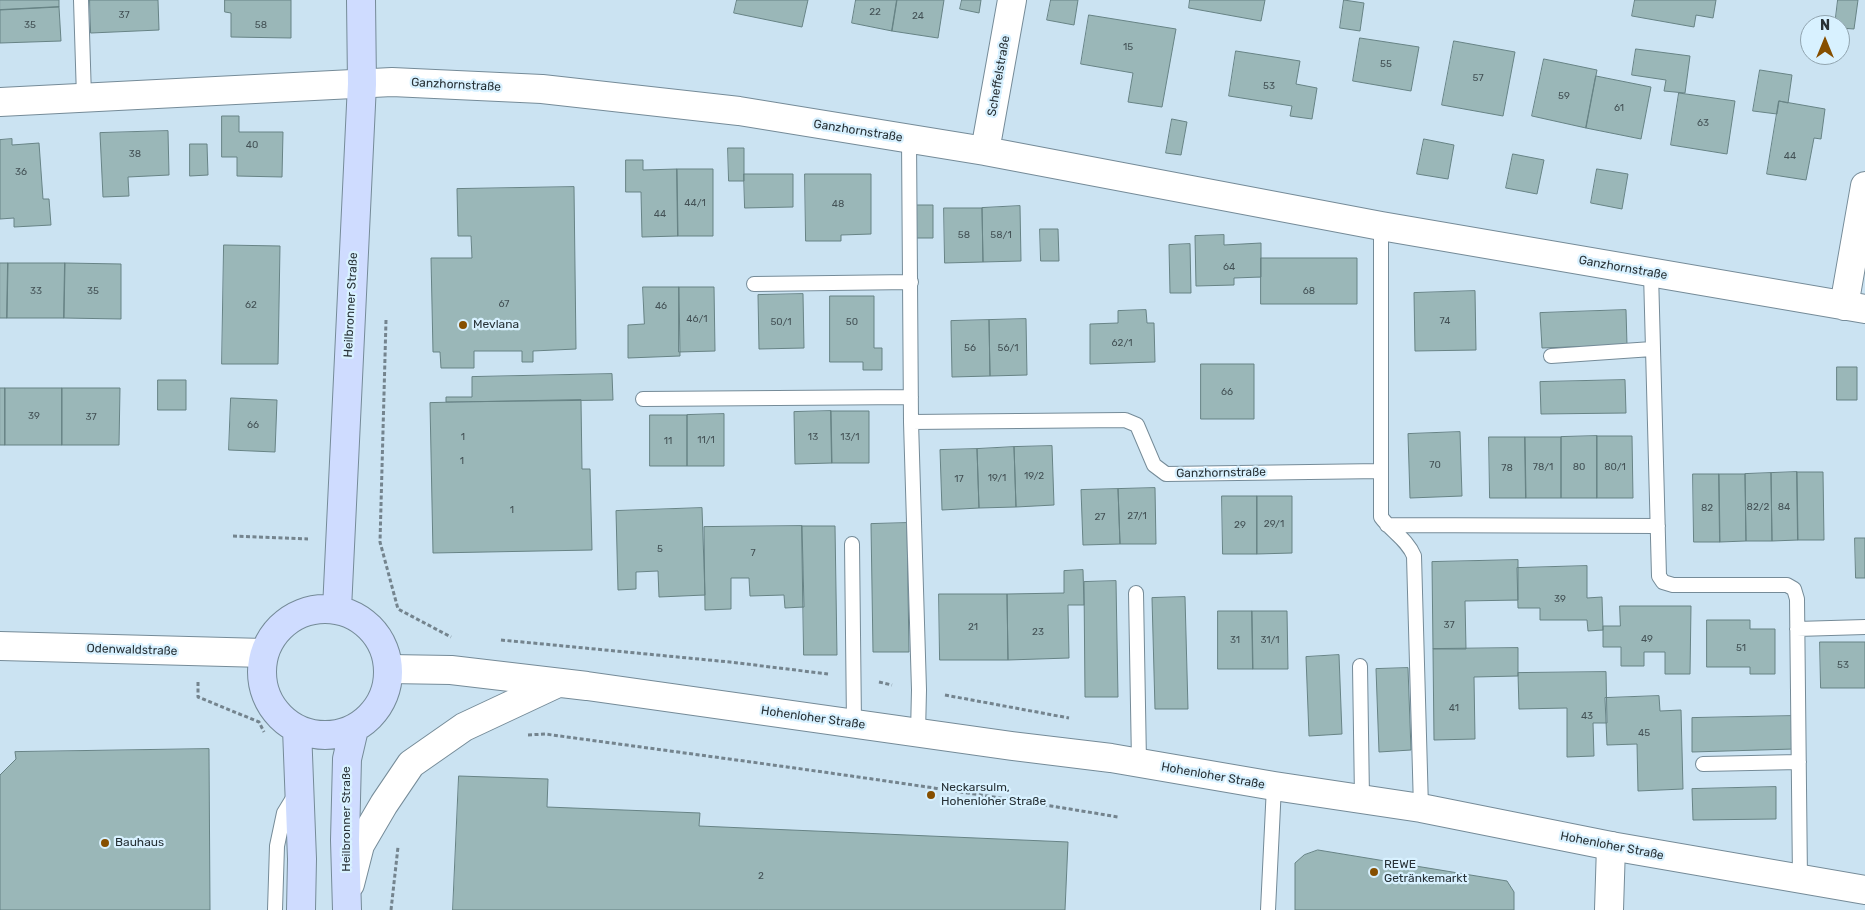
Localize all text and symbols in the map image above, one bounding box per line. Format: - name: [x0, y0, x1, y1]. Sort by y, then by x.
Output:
- house number: 22: [869, 6, 881, 18]
- house number: 37: [118, 9, 130, 21]
- house number: 24: [912, 10, 924, 22]
- north arrow: [1800, 15, 1850, 65]
- text: N: [1820, 17, 1830, 34]
- house number: 35: [24, 19, 36, 31]
- house number: 58: [255, 19, 267, 31]
- street label: Scheffelstraße: [985, 35, 1013, 117]
- house number: 15: [1123, 41, 1133, 53]
- house number: 55: [1380, 58, 1392, 70]
- house number: 57: [1472, 72, 1484, 84]
- street label: Ganzhornstraße: [411, 75, 501, 95]
- house number: 53: [1263, 80, 1275, 92]
- house number: 59: [1558, 90, 1570, 102]
- house number: 61: [1614, 102, 1624, 114]
- street label: Ganzhornstraße: [812, 117, 904, 145]
- house number: 63: [1697, 117, 1709, 129]
- house number: 40: [246, 139, 258, 151]
- house number: 38: [129, 148, 141, 160]
- house number: 44: [1784, 150, 1796, 162]
- house number: 36: [15, 166, 27, 178]
- house number: 44/1: [684, 197, 706, 209]
- house number: 48: [832, 198, 844, 210]
- house number: 44: [654, 208, 666, 220]
- house number: 58: [958, 229, 970, 241]
- house number: 58/1: [990, 229, 1012, 241]
- street label: Heilbronner Straße: [341, 252, 361, 358]
- street label: Ganzhornstraße: [1577, 253, 1669, 283]
- house number: 64: [1223, 261, 1235, 273]
- house number: 33: [30, 285, 42, 297]
- house number: 35: [87, 285, 99, 297]
- house number: 68: [1303, 285, 1315, 297]
- house number: 67: [499, 298, 509, 310]
- house number: 62: [245, 299, 257, 311]
- house number: 46: [655, 300, 667, 312]
- house number: 46/1: [686, 313, 708, 325]
- house number: 74: [1440, 315, 1450, 327]
- house number: 50/1: [770, 316, 792, 328]
- house number: 50: [846, 316, 858, 328]
- place label: Mevlana: [473, 318, 519, 332]
- marker: Mevlana: [457, 319, 469, 331]
- house number: 62/1: [1112, 337, 1132, 349]
- house number: 56: [964, 342, 976, 354]
- house number: 56/1: [998, 342, 1018, 354]
- house number: 66: [1221, 386, 1233, 398]
- house number: 39: [28, 410, 40, 422]
- house number: 37: [85, 411, 97, 423]
- house number: 66: [247, 419, 259, 431]
- house number: 1: [461, 431, 465, 443]
- house number: 13: [808, 431, 818, 443]
- house number: 13/1: [840, 431, 860, 443]
- house number: 11/1: [697, 434, 715, 446]
- house number: 11: [664, 435, 672, 447]
- house number: 1: [460, 455, 464, 467]
- house number: 70: [1429, 459, 1441, 471]
- house number: 78/1: [1533, 461, 1553, 473]
- house number: 80: [1573, 461, 1585, 473]
- house number: 80/1: [1604, 461, 1626, 473]
- house number: 78: [1501, 462, 1513, 474]
- street label: Ganzhornstraße: [1176, 465, 1266, 481]
- house number: 19/2: [1024, 470, 1044, 482]
- house number: 19/1: [988, 472, 1006, 484]
- house number: 17: [954, 473, 964, 485]
- house number: 82/2: [1747, 501, 1769, 513]
- house number: 84: [1778, 501, 1790, 513]
- house number: 82: [1701, 502, 1713, 514]
- house number: 1: [510, 504, 514, 516]
- house number: 27/1: [1127, 510, 1147, 522]
- house number: 27: [1095, 511, 1105, 523]
- house number: 29/1: [1264, 518, 1284, 530]
- house number: 29: [1234, 519, 1246, 531]
- house number: 5: [657, 543, 663, 555]
- house number: 7: [750, 547, 756, 559]
- house number: 39: [1554, 593, 1566, 605]
- house number: 37: [1443, 619, 1455, 631]
- house number: 21: [968, 621, 978, 633]
- house number: 23: [1032, 626, 1044, 638]
- house number: 49: [1641, 633, 1653, 645]
- house number: 31: [1230, 634, 1240, 646]
- house number: 31/1: [1260, 634, 1280, 646]
- street label: Odenwaldstraße: [86, 641, 178, 659]
- house number: 51: [1736, 642, 1746, 654]
- house number: 53: [1837, 659, 1849, 671]
- house number: 41: [1449, 702, 1459, 714]
- street label: Hohenloher Straße: [760, 704, 866, 732]
- house number: 43: [1581, 710, 1593, 722]
- house number: 45: [1638, 727, 1650, 739]
- street label: Hohenloher Straße: [1160, 760, 1266, 792]
- street label: Heilbronner Straße: [340, 766, 354, 872]
- place label: Neckarsulm, Hohenloher Straße: [941, 781, 1046, 809]
- marker: Neckarsulm, Hohenloher Straße: [925, 789, 937, 801]
- street label: Hohenloher Straße: [1559, 829, 1665, 863]
- place label: Bauhaus: [115, 836, 164, 850]
- marker: Bauhaus: [99, 837, 111, 849]
- place label: REWE Getränkemarkt: [1384, 858, 1467, 886]
- marker: REWE Getränkemarkt: [1368, 866, 1380, 878]
- house number: 2: [758, 870, 764, 882]

